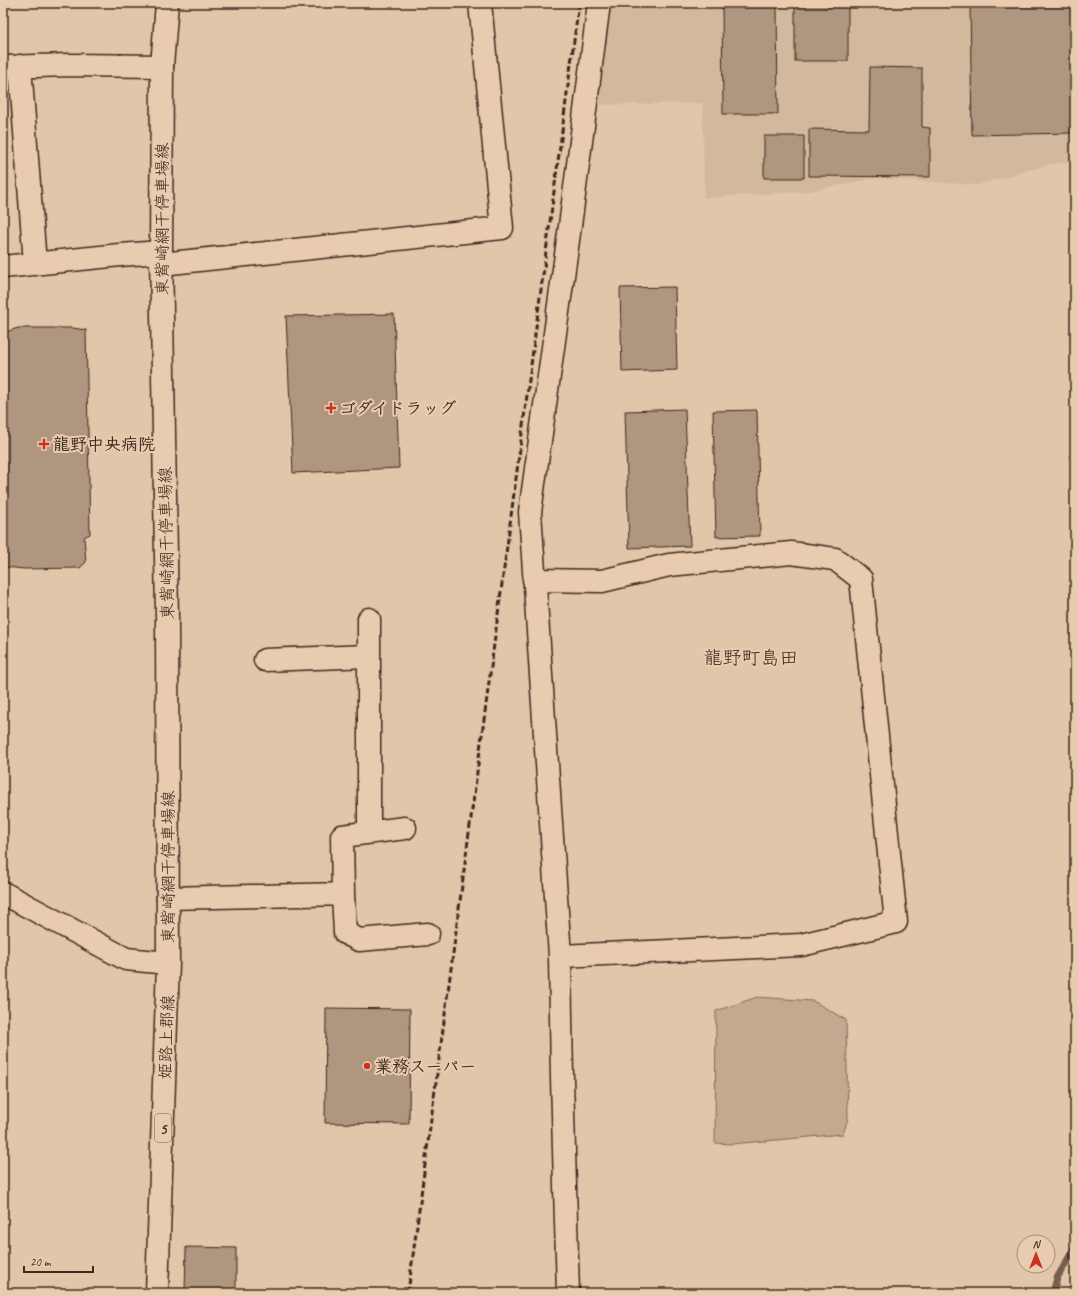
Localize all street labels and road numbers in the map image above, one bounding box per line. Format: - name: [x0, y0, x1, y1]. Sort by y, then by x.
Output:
- street label: 東觜崎網干停車場線: [152, 143, 173, 296]
- street label: 東觜崎網干停車場線: [155, 466, 178, 620]
- street label: 東觜崎網干停車場線: [158, 791, 179, 944]
- street label: 姫路上郡線: [155, 994, 178, 1080]
- road number: 5: [155, 1114, 171, 1142]

